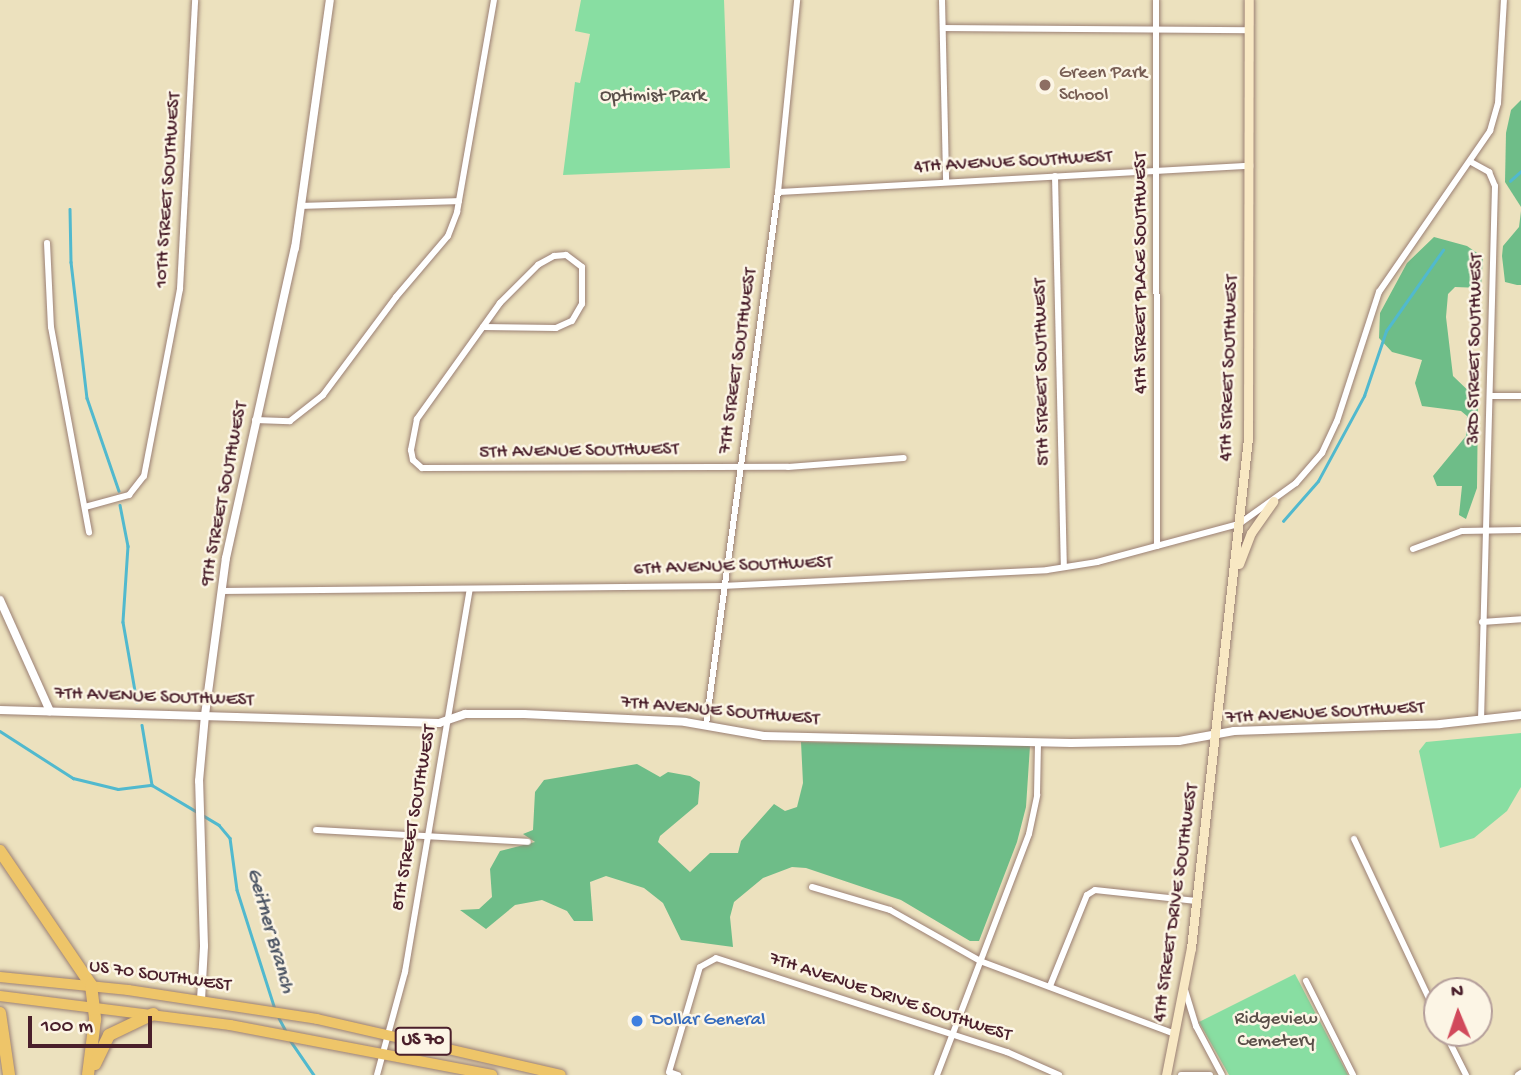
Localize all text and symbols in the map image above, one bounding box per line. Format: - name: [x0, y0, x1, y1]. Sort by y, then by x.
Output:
- place label: Green Park School: [1059, 63, 1147, 107]
- marker: Green Park School: [1037, 77, 1053, 93]
- park label: Optimist Park: [600, 86, 706, 108]
- street label: 10TH STREET SOUTHWEST: [151, 91, 187, 289]
- street label: 4TH AVENUE SOUTHWEST: [913, 146, 1113, 180]
- street label: 4TH STREET PLACE SOUTHWEST: [1131, 152, 1153, 394]
- street label: 3RD STREET SOUTHWEST: [1463, 253, 1489, 445]
- street label: 7TH STREET SOUTHWEST: [715, 267, 763, 455]
- street label: 4TH STREET SOUTHWEST: [1215, 274, 1245, 462]
- street label: 5TH STREET SOUTHWEST: [1030, 278, 1056, 466]
- street label: 9TH STREET SOUTHWEST: [196, 400, 254, 588]
- street label: 5TH AVENUE SOUTHWEST: [479, 439, 679, 465]
- street label: 6TH AVENUE SOUTHWEST: [633, 552, 833, 582]
- street label: 7TH AVENUE SOUTHWEST: [54, 683, 254, 713]
- street label: 7TH AVENUE SOUTHWEST: [620, 692, 820, 732]
- street label: 7TH AVENUE SOUTHWEST: [1225, 697, 1425, 731]
- street label: 8TH STREET SOUTHWEST: [387, 723, 443, 913]
- street label: 4TH STREET DRIVE SOUTHWEST: [1149, 782, 1205, 1024]
- water label: Geitner Branch: [239, 866, 299, 996]
- street label: 7TH AVENUE DRIVE SOUTHWEST: [766, 948, 1014, 1048]
- street label: US 70 SOUTHWEST: [88, 956, 232, 998]
- north arrow: [1423, 977, 1493, 1047]
- text: N: [1451, 981, 1464, 1004]
- scale bar: [32, 1002, 156, 1046]
- park label: Ridgeview Cemetery: [1235, 1009, 1317, 1053]
- place label: Dollar General: [651, 1010, 765, 1032]
- marker: Dollar General: [629, 1013, 645, 1029]
- text: 100 m: [41, 1015, 93, 1040]
- road number: US 70: [393, 1026, 453, 1056]

